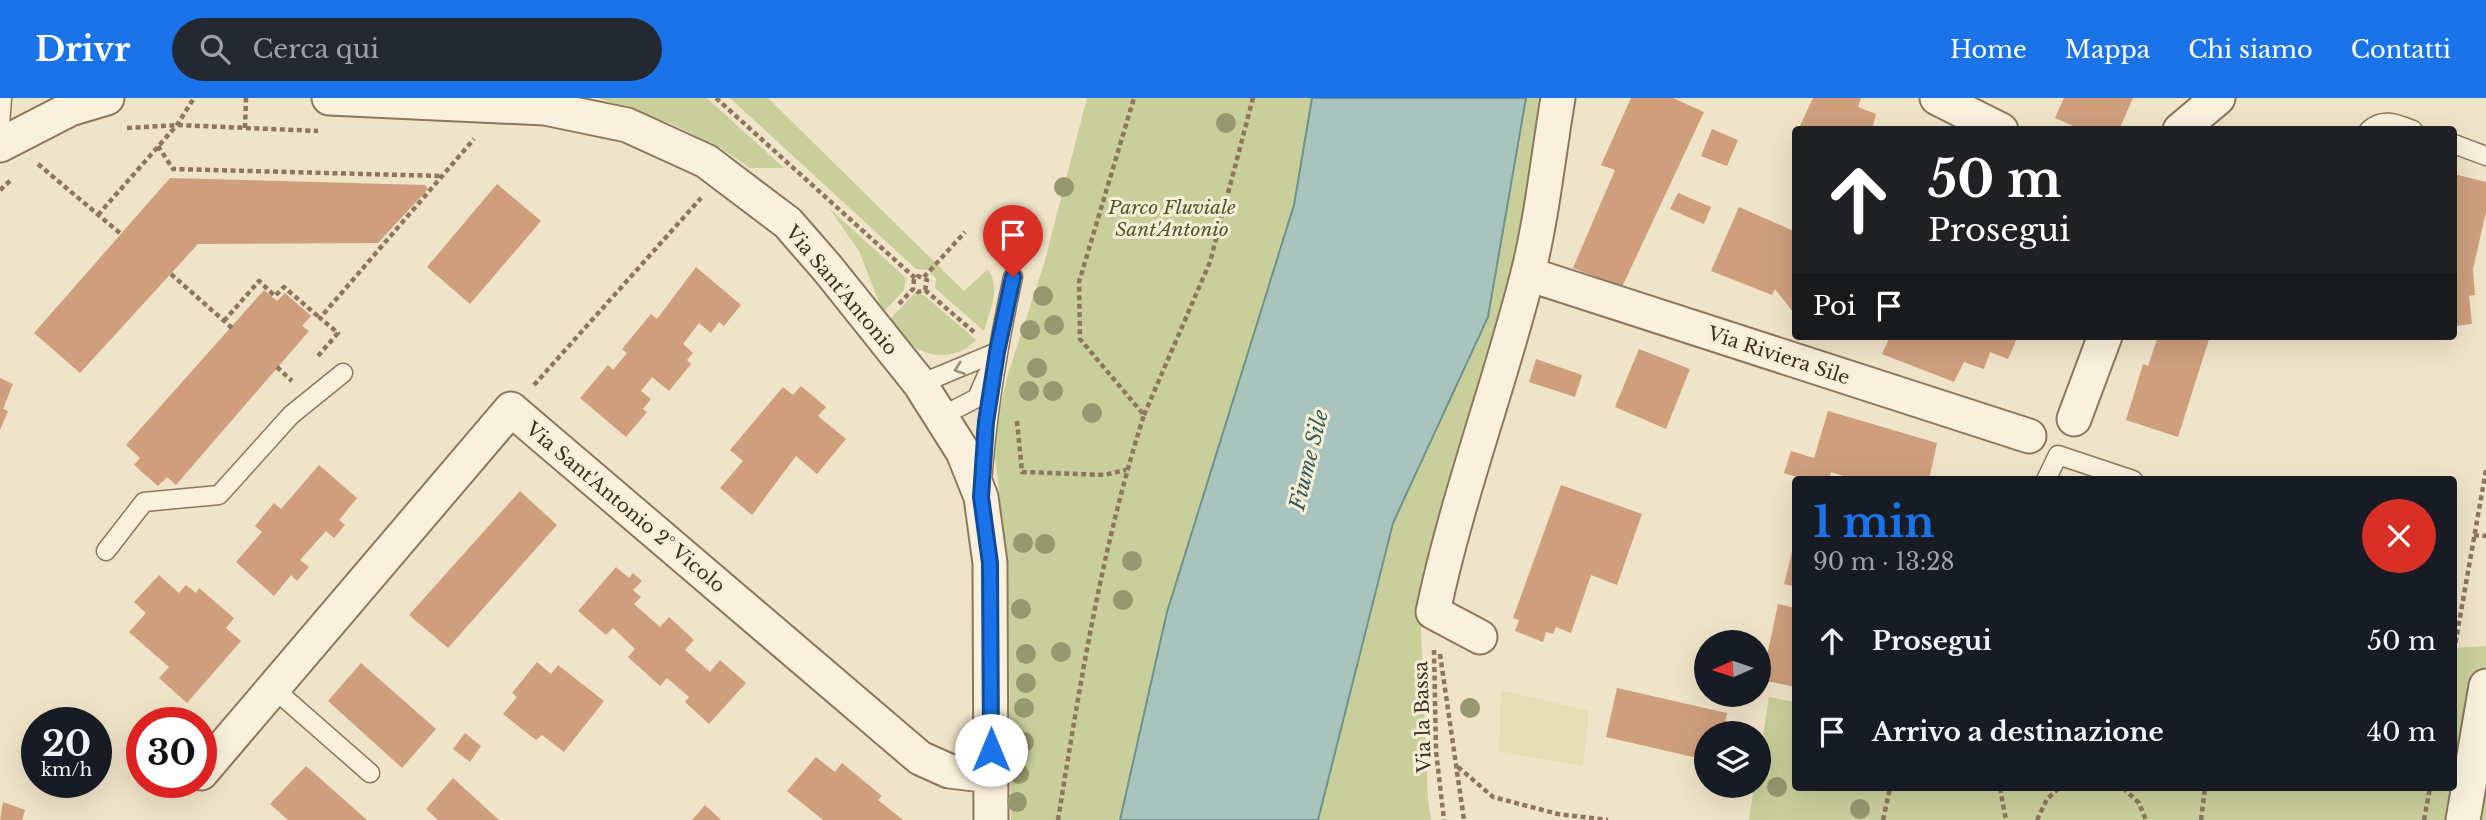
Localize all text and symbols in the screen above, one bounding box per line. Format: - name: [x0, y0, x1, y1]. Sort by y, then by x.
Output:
- search box: [172, 18, 662, 81]
- text: Drivr: [35, 29, 130, 70]
- icon: search: [196, 30, 234, 68]
- text: Cerca qui: [252, 33, 379, 65]
- text: Home: [1950, 35, 2027, 64]
- text: Mappa: [2065, 35, 2150, 64]
- text: Chi siamo: [2188, 35, 2313, 64]
- text: Contatti: [2351, 35, 2451, 64]
- text: 50 m: [1928, 149, 2061, 210]
- icon: ahead: [1813, 154, 1904, 245]
- park label: Parco Fluviale Sant'Antonio: [1107, 196, 1236, 241]
- pin: [983, 205, 1043, 277]
- text: Prosegui: [1928, 210, 2070, 250]
- icon: arrive: [994, 216, 1032, 254]
- street label: Via Sant'Antonio: [780, 220, 903, 360]
- icon: arrive: [1870, 287, 1908, 325]
- text: Poi: [1813, 290, 1856, 322]
- street label: Via Riviera Sile: [1704, 321, 1853, 389]
- one-way arrow: [953, 361, 965, 375]
- water label: Fiume Sile: [1284, 407, 1334, 514]
- street label: Via Sant'Antonio 2° Vicolo: [521, 417, 730, 597]
- text: 1 min: [1813, 496, 1935, 548]
- button: close: [2362, 499, 2436, 573]
- text: 90 m · 13:28: [1813, 548, 1954, 576]
- icon: ahead: [1813, 622, 1851, 660]
- text: Prosegui: [1872, 625, 1992, 657]
- text: 50 m: [2367, 625, 2436, 657]
- north arrow: [1694, 630, 1771, 707]
- map controls: [1694, 630, 1771, 798]
- street label: Via la Bassa: [1409, 660, 1436, 774]
- speed limit sign: 30: [126, 707, 217, 798]
- position arrow: [954, 713, 1028, 787]
- icon: arrive: [1813, 713, 1851, 751]
- text: Arrivo a destinazione: [1872, 716, 2164, 748]
- text: 40 m: [2367, 716, 2436, 748]
- button: layers: [1694, 721, 1771, 798]
- text: 20: [42, 722, 91, 765]
- text: km/h: [41, 759, 92, 781]

